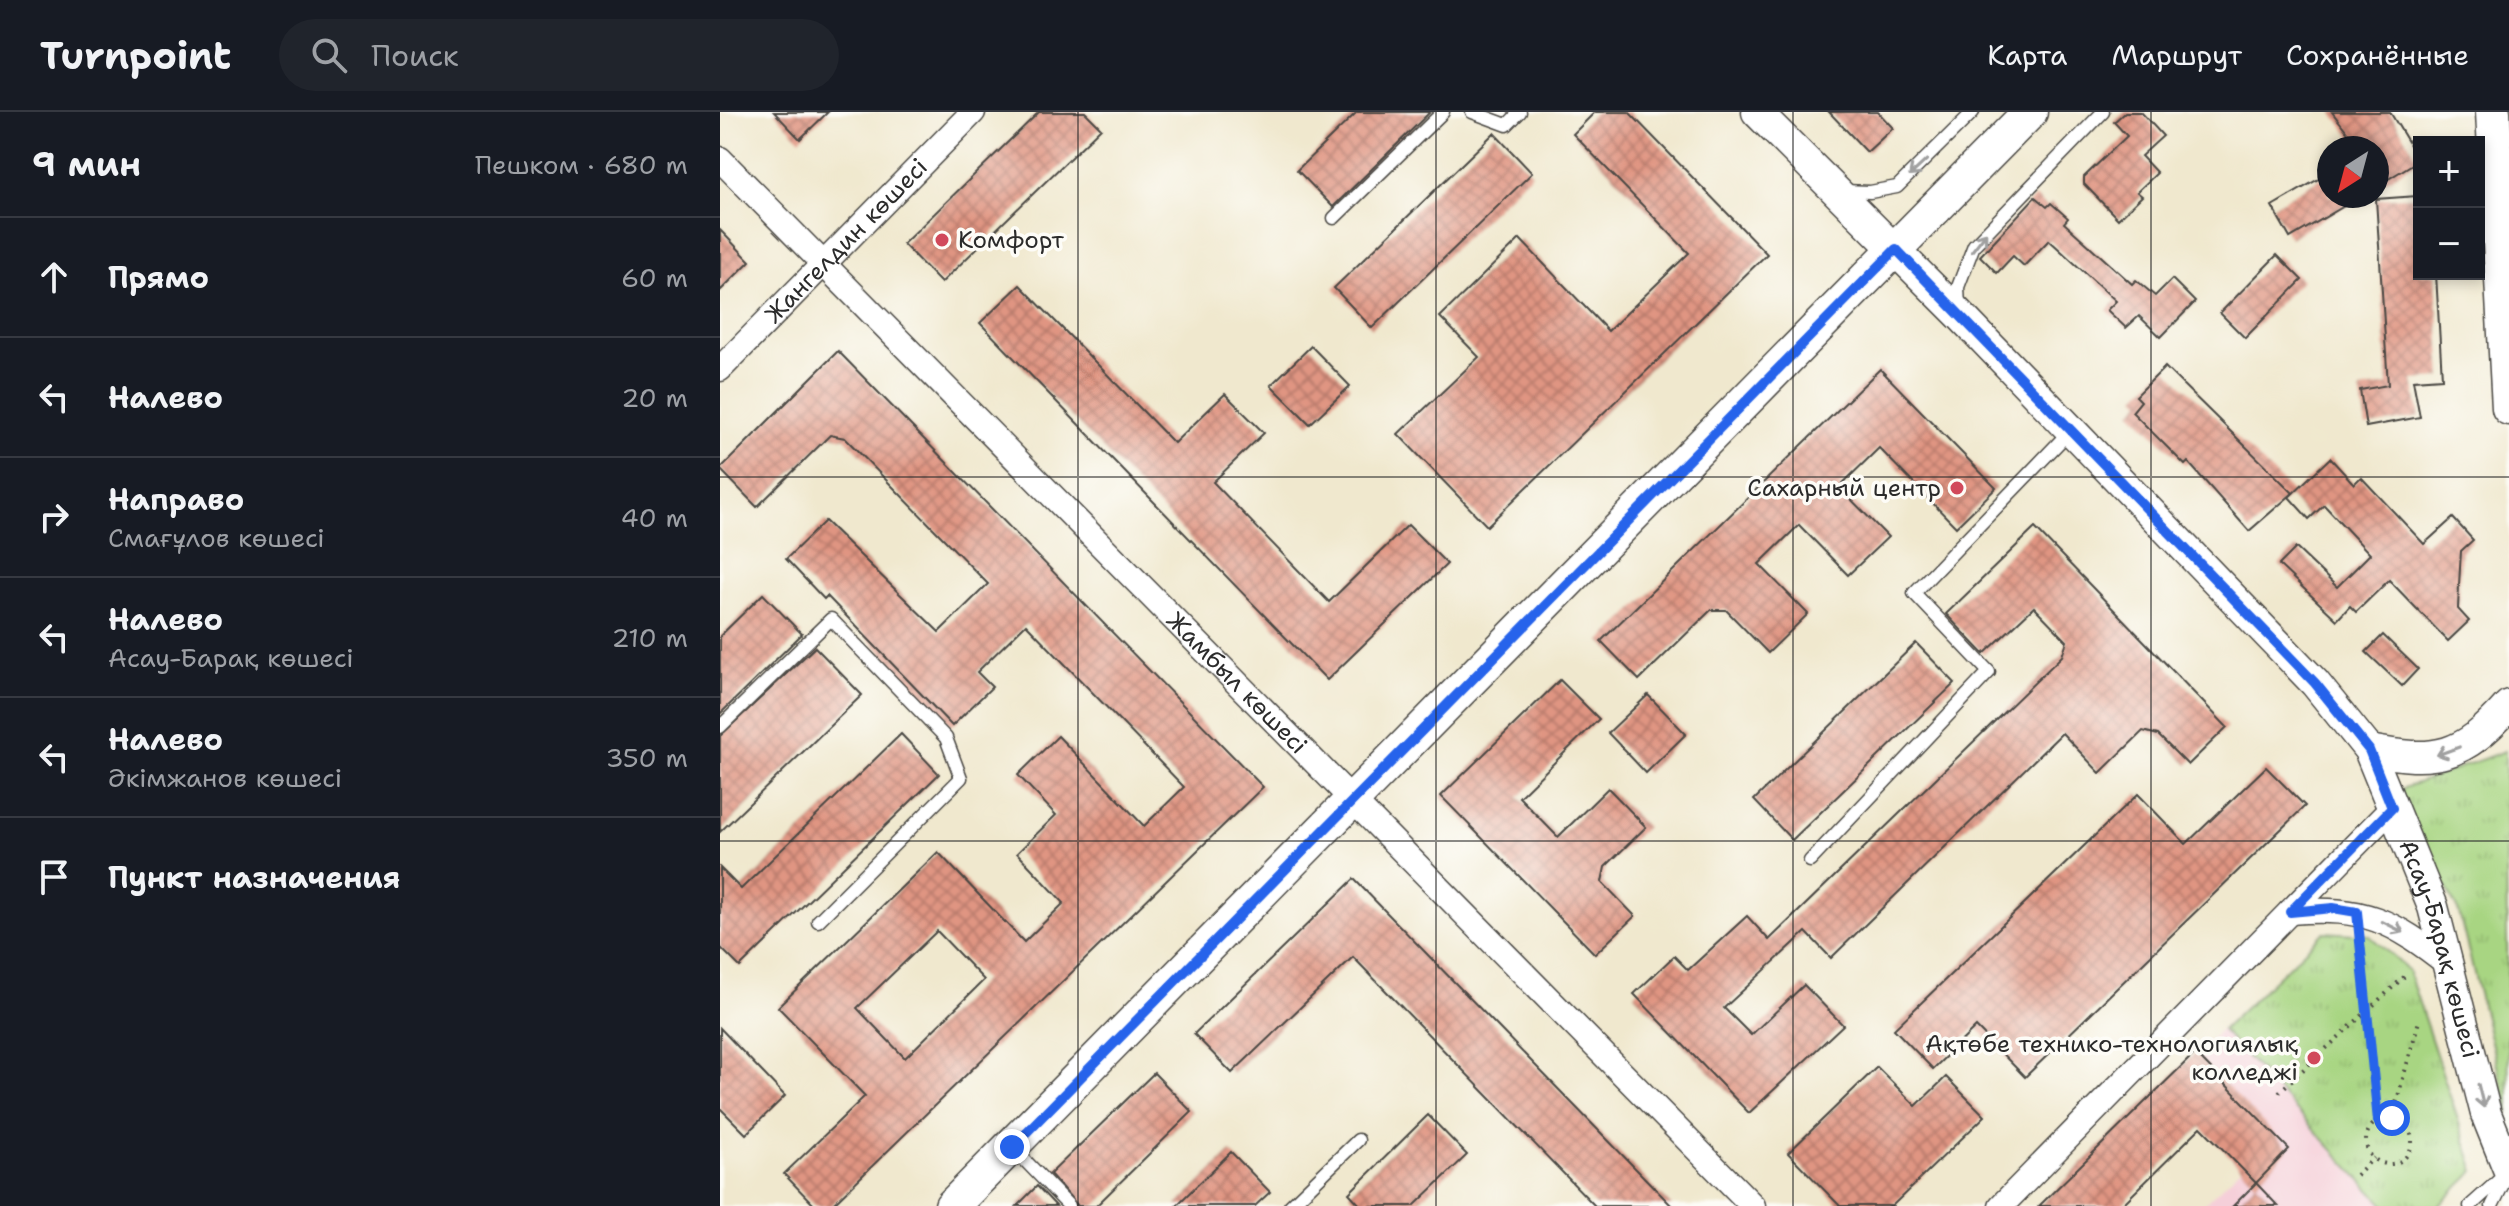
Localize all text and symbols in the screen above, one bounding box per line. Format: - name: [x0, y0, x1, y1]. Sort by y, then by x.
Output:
- search box: [279, 19, 839, 91]
- text: Turnpoint: [40, 30, 231, 81]
- icon: search: [307, 33, 351, 77]
- text: Поиск: [371, 35, 459, 76]
- text: Карта: [1987, 36, 2067, 74]
- text: Маршрут: [2111, 36, 2242, 74]
- text: Сохранённые: [2286, 36, 2469, 74]
- north arrow: [2317, 136, 2389, 208]
- map controls: [2413, 136, 2485, 280]
- button: +: [2413, 136, 2485, 208]
- text: 9 мин: [32, 141, 141, 187]
- text: Пешком · 680 m: [475, 147, 688, 182]
- street label: Жангелдин көшесі: [758, 151, 935, 330]
- one-way arrow: [1908, 158, 1928, 177]
- button: −: [2413, 208, 2485, 280]
- place label: Комфорт: [958, 224, 1065, 256]
- marker: Комфорт: [933, 231, 951, 249]
- one-way arrow: [1970, 232, 1987, 253]
- icon: ahead: [32, 255, 76, 299]
- text: Прямо: [108, 257, 209, 298]
- text: 60 m: [621, 260, 688, 295]
- icon: left: [32, 375, 76, 419]
- text: Налево: [108, 377, 223, 418]
- text: 20 m: [621, 380, 688, 415]
- place label: Сахарный центр: [1747, 472, 1941, 504]
- text: Направо: [108, 479, 244, 520]
- marker: Сахарный центр: [1948, 479, 1966, 497]
- icon: right: [32, 495, 76, 539]
- text: 40 m: [621, 500, 688, 535]
- text: Смағұлов көшесі: [108, 520, 325, 555]
- text: Налево: [108, 599, 223, 640]
- street label: Жамбыл көшесі: [1160, 605, 1314, 761]
- icon: left: [32, 615, 76, 659]
- text: 210 m: [611, 620, 688, 655]
- text: Асау-Барақ көшесі: [108, 640, 354, 675]
- text: Налево: [108, 719, 223, 760]
- icon: left: [32, 735, 76, 779]
- text: 350 m: [605, 740, 688, 775]
- one-way arrow: [2436, 745, 2461, 759]
- text: Әкімжанов көшесі: [108, 760, 342, 795]
- street label: Асау-Барақ көшесі: [2391, 835, 2487, 1062]
- icon: arrive: [32, 855, 76, 899]
- text: Пункт назначения: [108, 857, 400, 898]
- one-way arrow: [2380, 919, 2404, 935]
- place label: Ақтөбе технико-технологиялық колледжі: [1925, 1028, 2298, 1088]
- marker: Ақтөбе технико-технологиялық колледжі: [2305, 1049, 2323, 1067]
- one-way arrow: [2475, 1082, 2490, 1108]
- route start: [2374, 1100, 2410, 1136]
- route end: [994, 1129, 1030, 1165]

